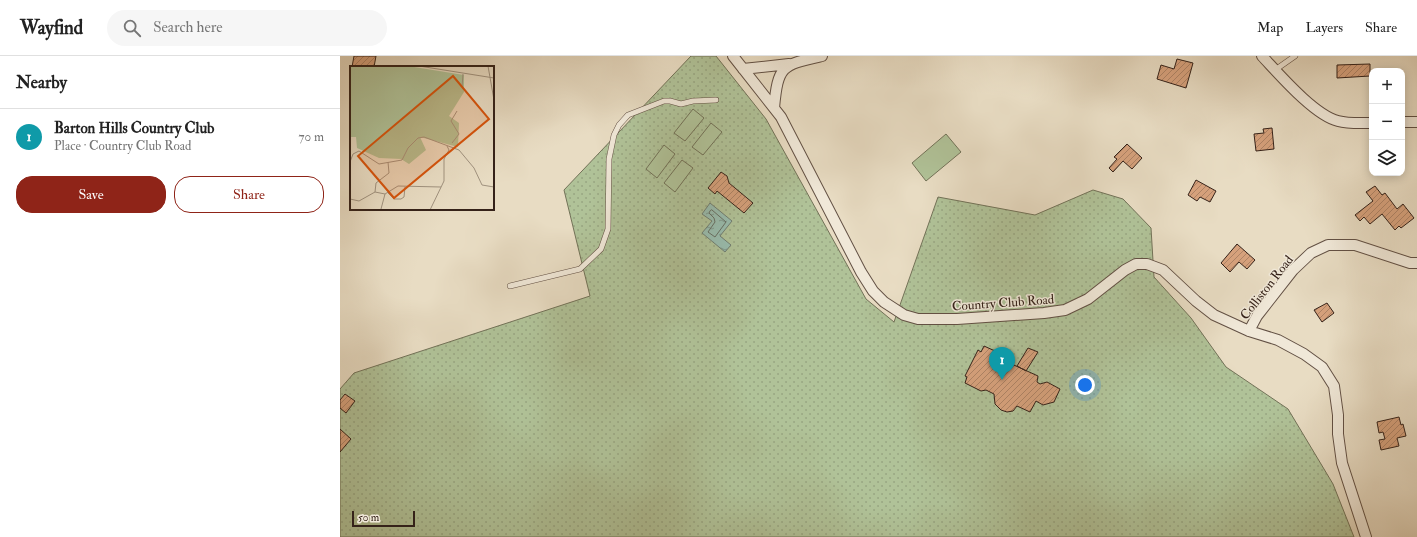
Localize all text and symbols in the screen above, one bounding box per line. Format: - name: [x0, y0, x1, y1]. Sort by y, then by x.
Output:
- search box: [107, 10, 387, 46]
- text: Wayfind: [20, 16, 83, 40]
- icon: search: [121, 17, 143, 39]
- text: Search here: [153, 18, 223, 37]
- text: Map: [1257, 19, 1283, 36]
- text: Layers: [1305, 19, 1343, 36]
- text: Share: [1365, 19, 1397, 36]
- inset map: [350, 66, 494, 210]
- map controls: [1369, 68, 1405, 176]
- button: +: [1369, 68, 1405, 104]
- text: Nearby: [16, 72, 67, 93]
- button: −: [1369, 104, 1405, 140]
- text: Barton Hills Country Club: [54, 119, 214, 138]
- text: 1: [27, 129, 31, 145]
- text: 70 m: [299, 129, 324, 145]
- text: Place · Country Club Road: [54, 138, 191, 154]
- button: layers: [1369, 140, 1405, 176]
- button: Save: [16, 176, 166, 213]
- button: Share: [174, 176, 324, 213]
- street label: Colliston Road: [1237, 252, 1297, 323]
- street label: Country Club Road: [951, 291, 1055, 316]
- pin: 1: [989, 347, 1015, 380]
- your location: [1075, 375, 1095, 395]
- scale bar: [352, 509, 415, 528]
- text: 50 m: [358, 511, 379, 524]

